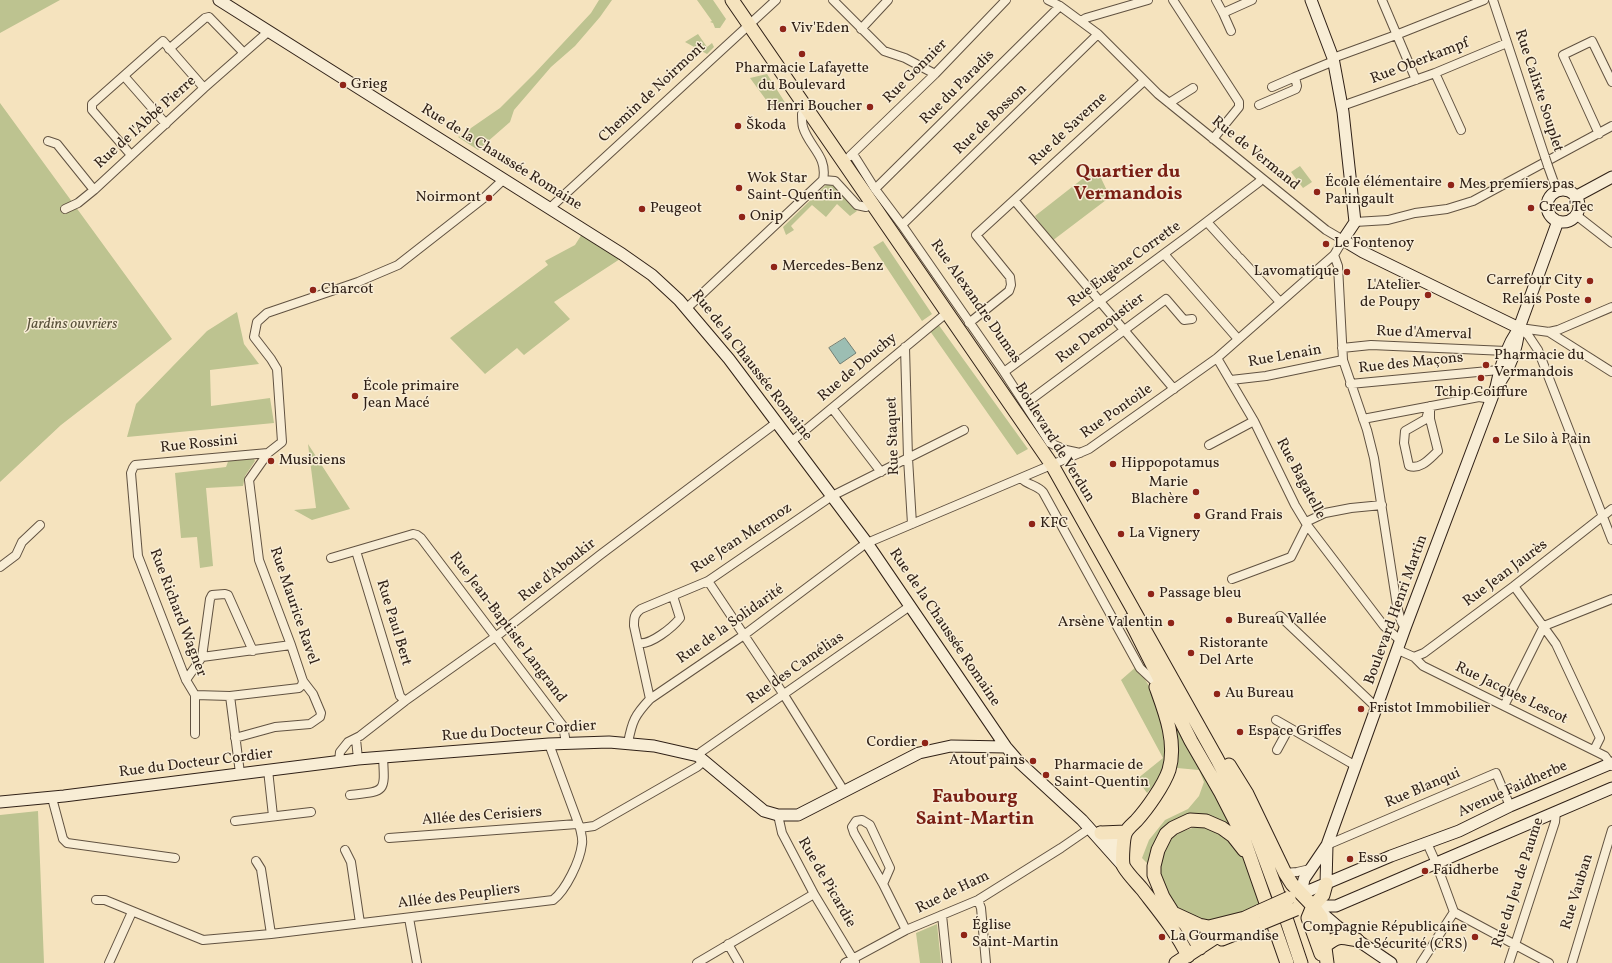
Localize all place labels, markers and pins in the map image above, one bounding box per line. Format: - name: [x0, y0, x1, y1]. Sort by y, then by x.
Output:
- place label: Viv'Eden: [791, 20, 849, 38]
- marker: Viv'Eden: [778, 24, 788, 34]
- marker: Pharmacie Lafayette du Boulevard: [797, 49, 807, 59]
- place label: Pharmacie Lafayette du Boulevard: [735, 60, 869, 95]
- place label: Grieg: [351, 76, 388, 94]
- marker: Grieg: [338, 80, 348, 90]
- place label: Henri Boucher: [766, 98, 862, 116]
- marker: Henri Boucher: [865, 102, 875, 112]
- place label: Škoda: [746, 117, 786, 135]
- marker: Škoda: [733, 121, 743, 131]
- place label: Wok Star Saint-Quentin: [747, 170, 842, 205]
- place label: École élémentaire Paringault: [1325, 174, 1442, 209]
- place label: Mes premiers pas: [1459, 176, 1574, 194]
- marker: Mes premiers pas: [1446, 180, 1456, 190]
- marker: Wok Star Saint-Quentin: [734, 183, 744, 193]
- marker: École élémentaire Paringault: [1312, 187, 1322, 197]
- place label: Noirmont: [416, 189, 481, 207]
- marker: Noirmont: [484, 193, 494, 203]
- place label: Crea'Tec: [1539, 199, 1594, 217]
- place label: Peugeot: [650, 200, 702, 218]
- marker: Crea'Tec: [1526, 203, 1536, 213]
- marker: Peugeot: [637, 204, 647, 214]
- place label: Onip: [750, 208, 783, 226]
- marker: Onip: [737, 212, 747, 222]
- place label: Le Fontenoy: [1334, 235, 1414, 253]
- marker: Le Fontenoy: [1321, 239, 1331, 249]
- place label: Mercedes-Benz: [782, 258, 884, 276]
- marker: Mercedes-Benz: [769, 262, 779, 272]
- place label: Lavomatique: [1254, 263, 1339, 281]
- marker: Lavomatique: [1342, 267, 1352, 277]
- place label: Carrefour City: [1487, 272, 1582, 290]
- marker: Carrefour City: [1585, 276, 1595, 286]
- place label: L'Atelier de Poupy: [1360, 277, 1420, 312]
- place label: Charcot: [321, 281, 373, 299]
- marker: Charcot: [308, 285, 318, 295]
- marker: L'Atelier de Poupy: [1423, 290, 1433, 300]
- place label: Relais Poste: [1502, 291, 1580, 309]
- marker: Relais Poste: [1583, 295, 1593, 305]
- place label: Pharmacie du Vermandois: [1494, 347, 1584, 382]
- marker: Pharmacie du Vermandois: [1481, 360, 1491, 370]
- marker: Tchip Coiffure: [1476, 373, 1486, 383]
- place label: École primaire Jean Macé: [363, 378, 459, 413]
- place label: Tchip Coiffure: [1434, 384, 1528, 402]
- marker: École primaire Jean Macé: [350, 391, 360, 401]
- place label: Le Silo à Pain: [1504, 431, 1591, 449]
- marker: Le Silo à Pain: [1491, 435, 1501, 445]
- place label: Musiciens: [279, 452, 346, 470]
- place label: Hippopotamus: [1121, 455, 1219, 473]
- marker: Musiciens: [266, 456, 276, 466]
- marker: Hippopotamus: [1108, 459, 1118, 469]
- place label: Marie Blachère: [1131, 474, 1188, 509]
- marker: Marie Blachère: [1191, 487, 1201, 497]
- place label: Grand Frais: [1205, 507, 1283, 525]
- marker: Grand Frais: [1192, 511, 1202, 521]
- place label: KFC: [1040, 515, 1068, 533]
- marker: KFC: [1027, 519, 1037, 529]
- place label: La Vignery: [1129, 525, 1200, 543]
- marker: La Vignery: [1116, 529, 1126, 539]
- place label: Passage bleu: [1159, 585, 1241, 603]
- marker: Passage bleu: [1146, 589, 1156, 599]
- place label: Bureau Vallée: [1237, 611, 1327, 629]
- place label: Arsène Valentin: [1058, 614, 1163, 632]
- marker: Bureau Vallée: [1224, 615, 1234, 625]
- marker: Arsène Valentin: [1166, 618, 1176, 628]
- place label: Ristorante Del Arte: [1199, 635, 1268, 670]
- marker: Ristorante Del Arte: [1186, 648, 1196, 658]
- place label: Au Bureau: [1225, 685, 1294, 703]
- marker: Au Bureau: [1212, 689, 1222, 699]
- place label: Fristot Immobilier: [1369, 700, 1490, 718]
- marker: Fristot Immobilier: [1356, 704, 1366, 714]
- place label: Espace Griffes: [1248, 723, 1342, 741]
- marker: Espace Griffes: [1235, 727, 1245, 737]
- place label: Cordier: [867, 734, 917, 752]
- marker: Cordier: [920, 738, 930, 748]
- place label: Atout'pains: [949, 752, 1025, 770]
- marker: Atout'pains: [1028, 756, 1038, 766]
- place label: Pharmacie de Saint-Quentin: [1054, 757, 1149, 792]
- marker: Pharmacie de Saint-Quentin: [1041, 770, 1051, 780]
- place label: Esso: [1358, 850, 1388, 868]
- marker: Esso: [1345, 854, 1355, 864]
- place label: Faidherbe: [1433, 862, 1499, 880]
- marker: Faidherbe: [1420, 866, 1430, 876]
- place label: Église Saint-Martin: [972, 917, 1059, 952]
- place label: Compagnie Républicaine de Sécurité (CRS): [1303, 919, 1467, 954]
- place label: La Gourmandise: [1170, 928, 1279, 946]
- marker: Église Saint-Martin: [959, 930, 969, 940]
- marker: La Gourmandise: [1157, 932, 1167, 942]
- marker: Compagnie Républicaine de Sécurité (CRS): [1470, 932, 1480, 942]

